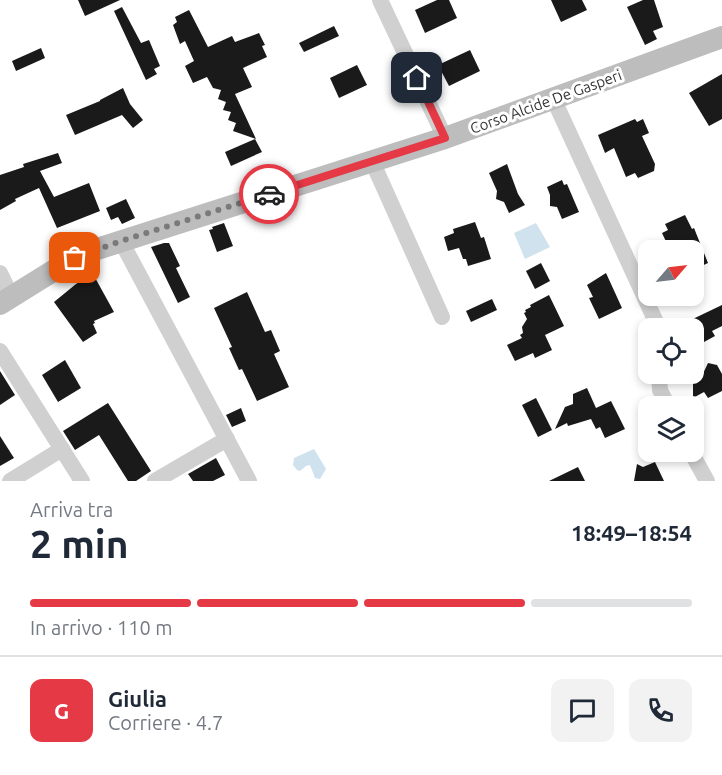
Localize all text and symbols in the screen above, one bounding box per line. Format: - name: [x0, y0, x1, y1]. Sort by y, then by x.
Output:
- pin: [391, 52, 442, 103]
- icon: home: [400, 61, 433, 94]
- street label: Corso Alcide De Gasperi: [468, 66, 624, 137]
- courier: [239, 164, 299, 224]
- icon: car: [253, 178, 286, 211]
- pin: [49, 232, 100, 283]
- north arrow: [638, 240, 704, 306]
- map controls: [638, 240, 704, 462]
- icon: bag: [58, 241, 91, 274]
- button: locate: [638, 318, 704, 384]
- button: layers: [638, 396, 704, 462]
- text: Arriva tra: [30, 498, 113, 521]
- text: 18:49–18:54: [571, 520, 692, 545]
- text: 2 min: [30, 522, 129, 565]
- text: In arrivo · 110 m: [30, 616, 173, 639]
- button: chat: [551, 679, 614, 742]
- button: phone: [629, 679, 692, 742]
- text: Giulia: [108, 686, 167, 711]
- text: G: [54, 698, 69, 723]
- text: Corriere · 4.7: [108, 711, 223, 734]

